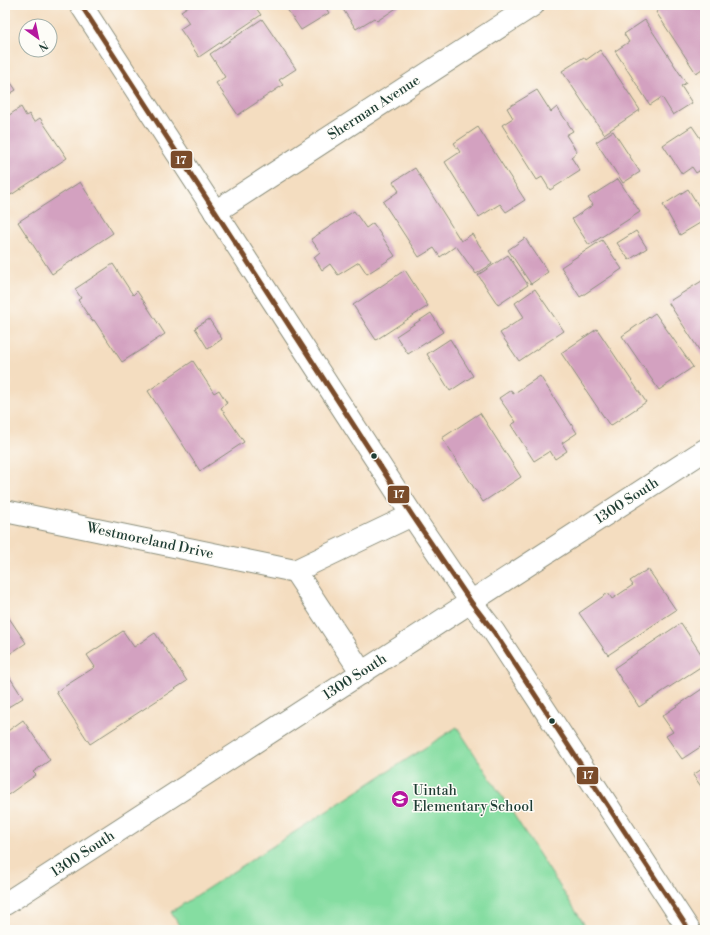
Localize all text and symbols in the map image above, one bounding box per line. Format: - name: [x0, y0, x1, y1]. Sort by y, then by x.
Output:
- north arrow: [18, 18, 58, 58]
- text: N: [35, 37, 50, 54]
- street label: Sherman Avenue: [324, 71, 424, 145]
- line badge: 17: [170, 150, 193, 169]
- text: 17: [175, 154, 187, 168]
- unlabelled marker: [369, 451, 379, 461]
- street label: 1300 South: [592, 473, 663, 528]
- line badge: 17: [387, 485, 410, 504]
- text: 17: [393, 488, 405, 502]
- street label: Westmoreland Drive: [84, 519, 215, 563]
- street label: 1300 South: [320, 649, 391, 704]
- unlabelled marker: [547, 716, 557, 726]
- line badge: 17: [576, 766, 599, 785]
- text: 17: [582, 769, 594, 783]
- place label: Uintah Elementary School: [413, 782, 533, 816]
- school or university icon: Uintah Elementary School: [390, 789, 410, 809]
- street label: 1300 South: [48, 826, 119, 881]

